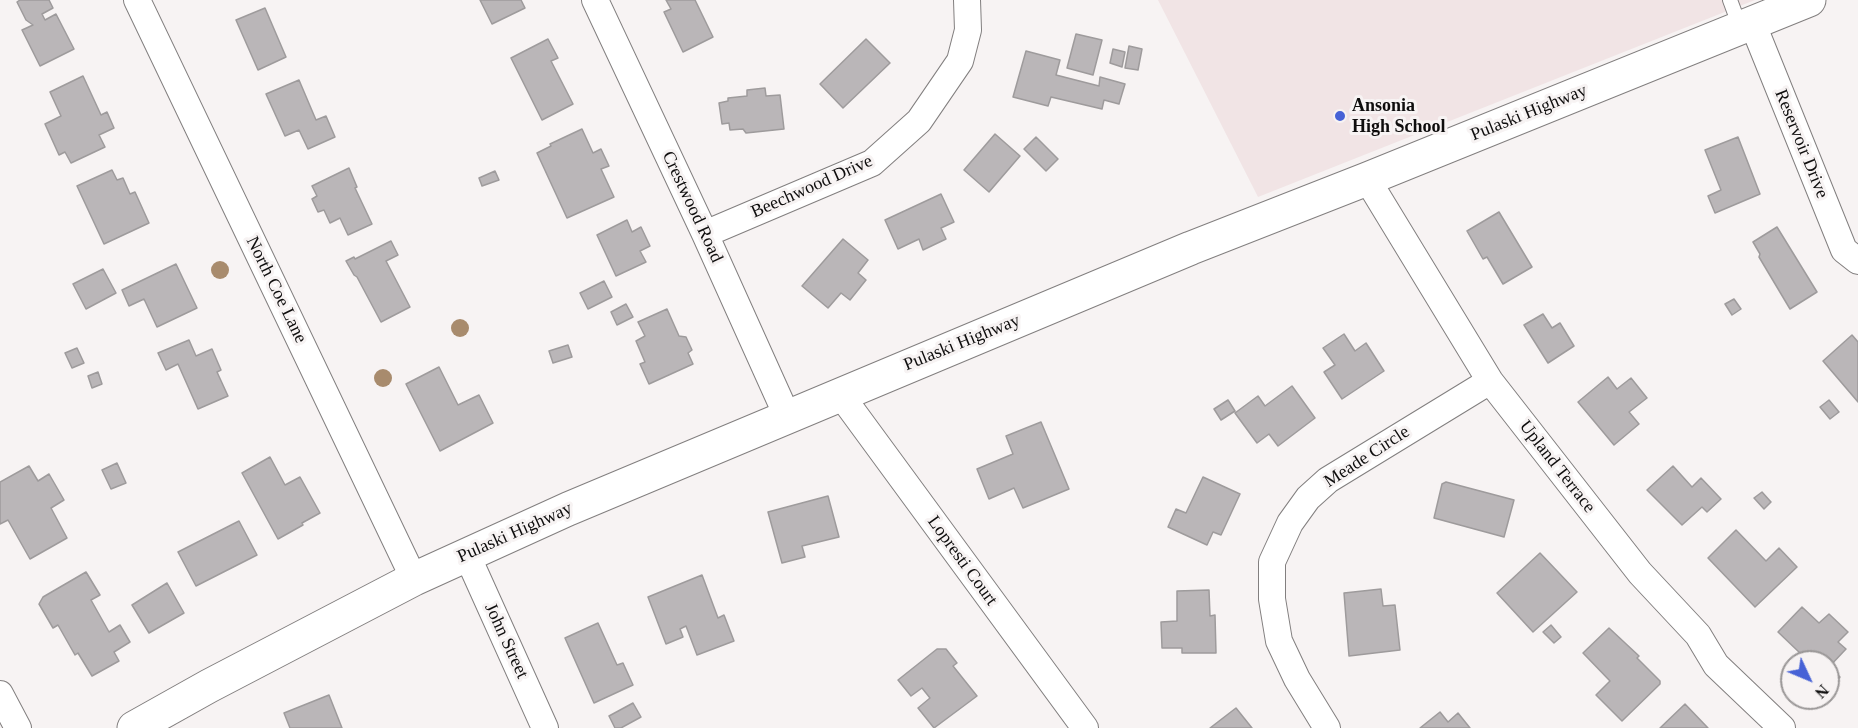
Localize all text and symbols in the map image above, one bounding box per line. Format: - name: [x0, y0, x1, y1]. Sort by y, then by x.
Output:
- street label: Pulaski Highway: [1468, 80, 1590, 146]
- street label: Reservoir Drive: [1769, 86, 1833, 202]
- place label: Ansonia High School: [1352, 95, 1446, 138]
- marker: Ansonia High School: [1333, 109, 1347, 123]
- street label: Crestwood Road: [657, 148, 727, 266]
- street label: Beechwood Drive: [748, 151, 876, 223]
- street label: North Coe Lane: [241, 233, 311, 347]
- street label: Pulaski Highway: [901, 310, 1023, 376]
- street label: Upland Terrace: [1514, 417, 1600, 517]
- street label: Meade Circle: [1320, 421, 1414, 493]
- street label: Pulaski Highway: [454, 498, 576, 568]
- street label: Lopresti Court: [922, 512, 1002, 610]
- street label: John Street: [479, 600, 533, 682]
- north arrow: [1780, 650, 1840, 710]
- text: N: [1812, 681, 1832, 702]

